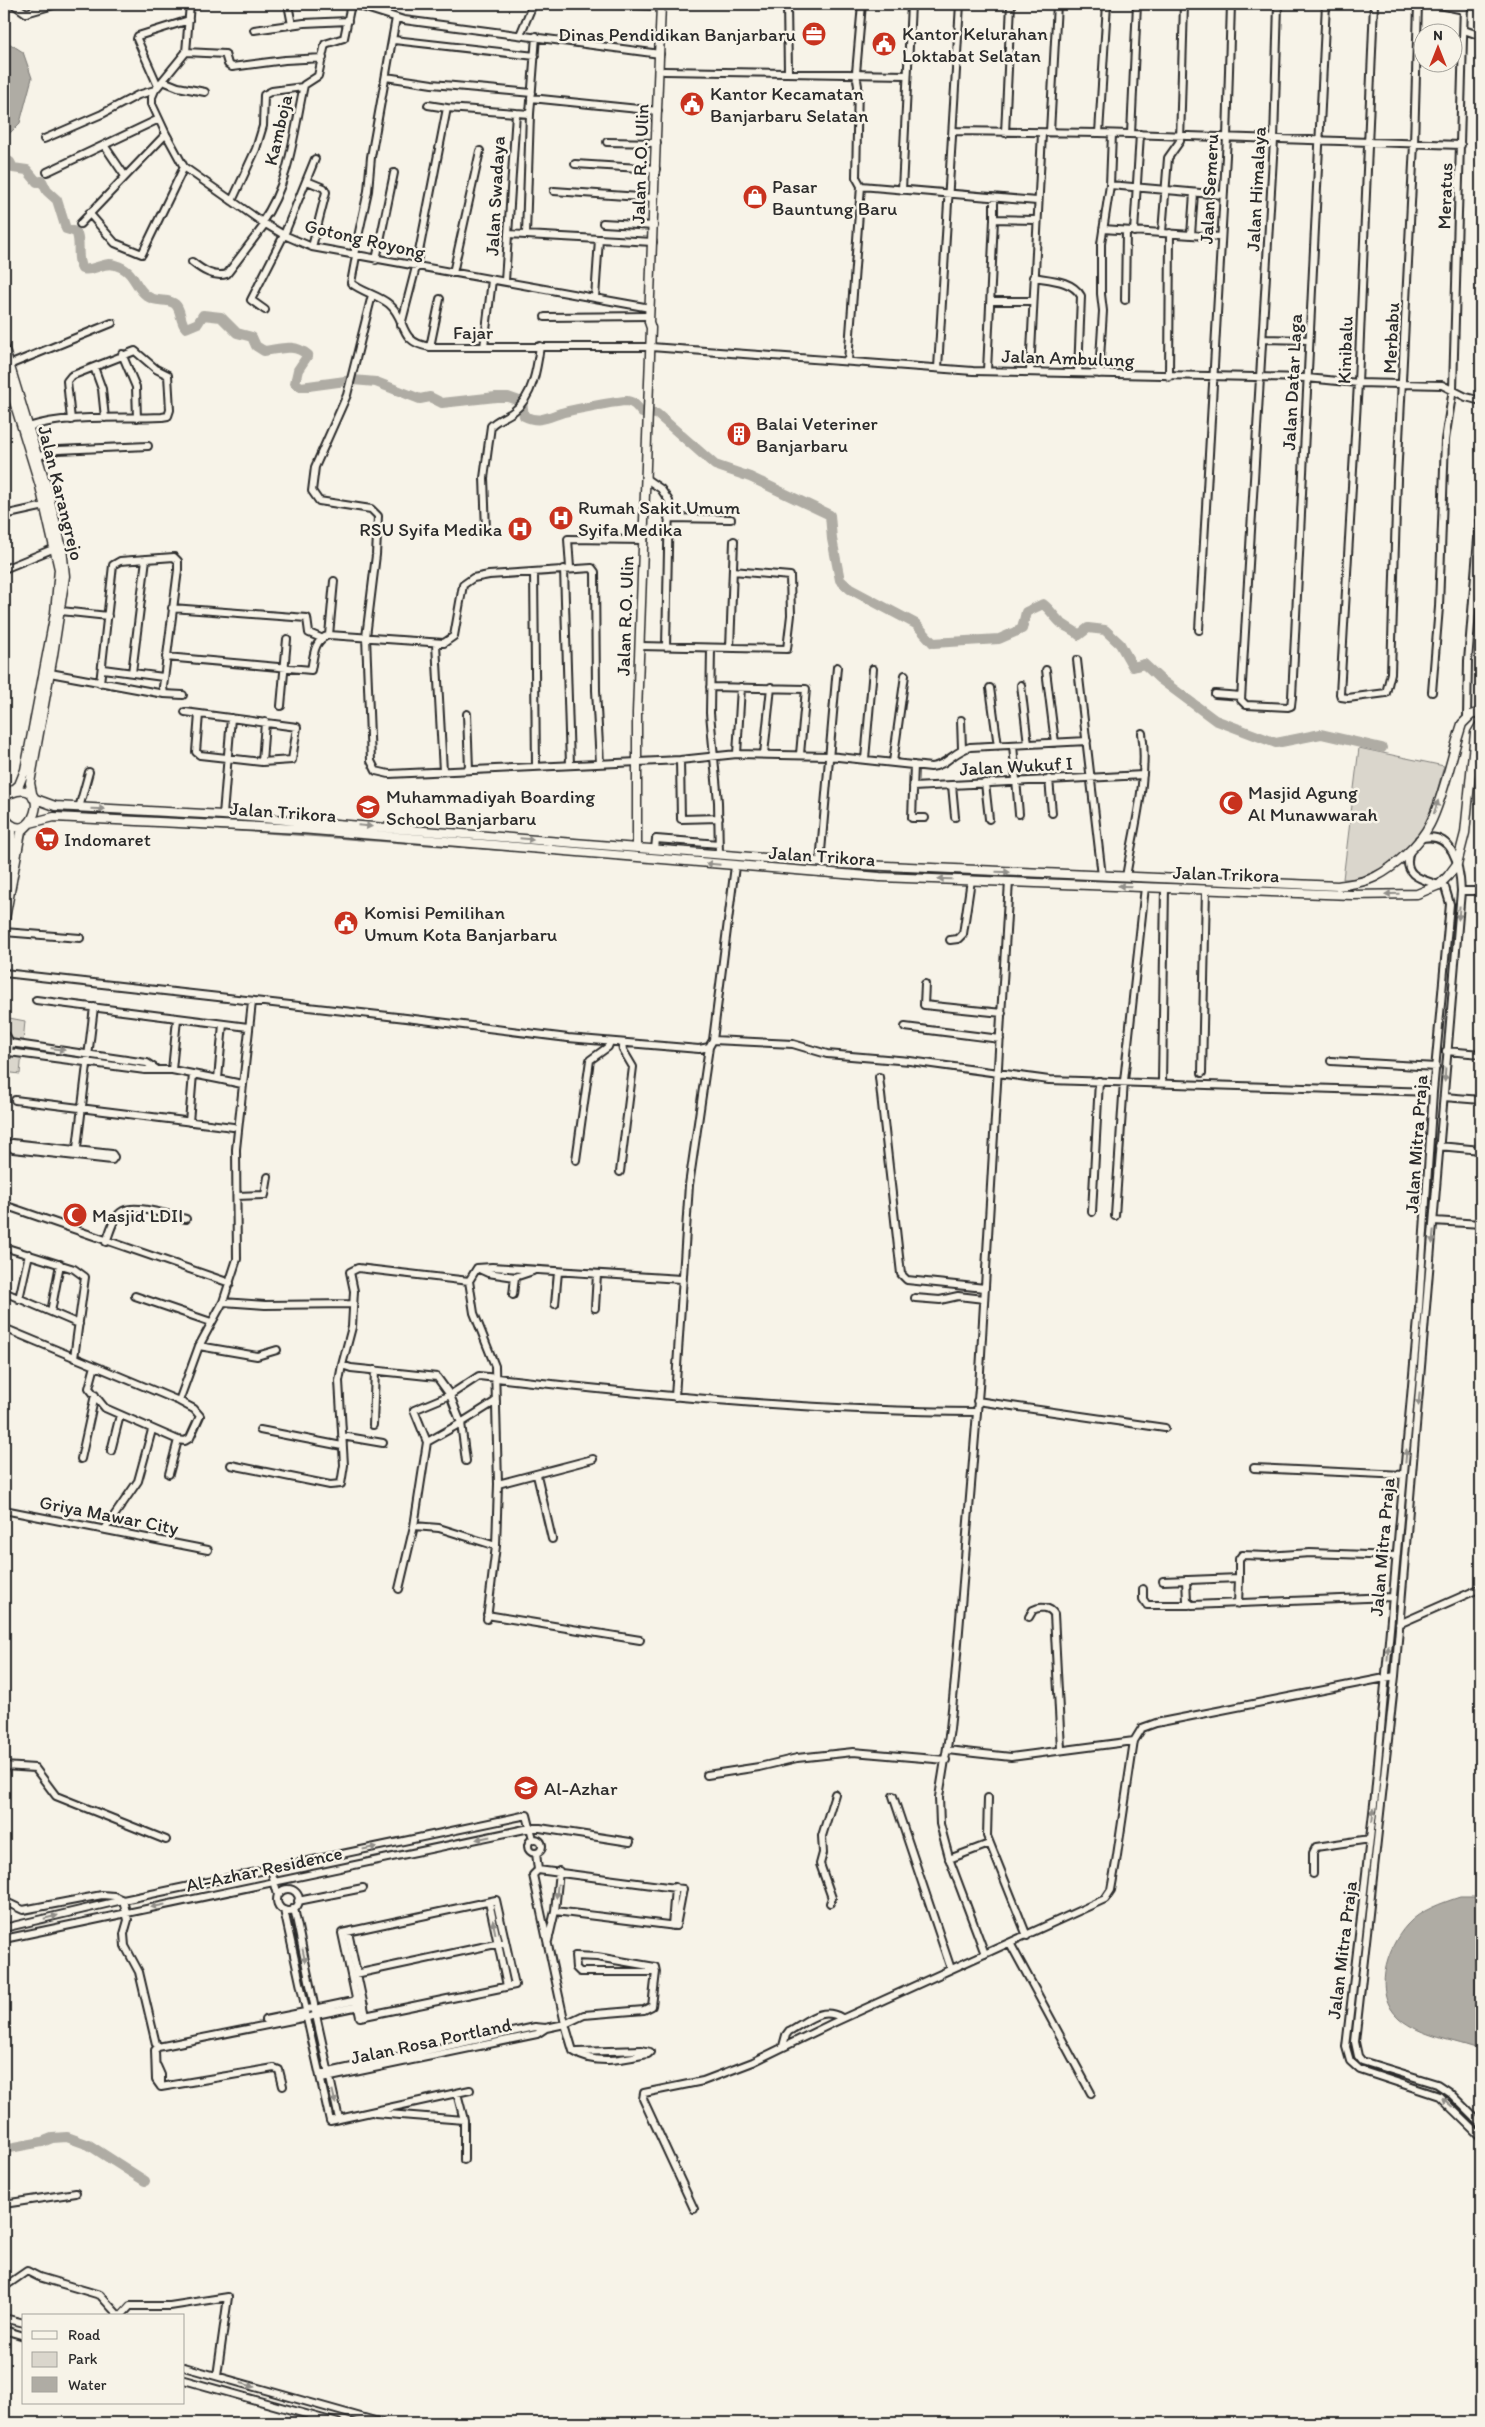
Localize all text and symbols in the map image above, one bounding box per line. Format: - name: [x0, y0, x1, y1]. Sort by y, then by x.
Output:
- office icon: Dinas Pendidikan Banjarbaru: [801, 21, 827, 47]
- place label: Kantor Kelurahan Loktabat Selatan: [902, 22, 1048, 67]
- north arrow: [1412, 22, 1462, 72]
- place label: Dinas Pendidikan Banjarbaru: [558, 23, 796, 46]
- text: N: [1433, 27, 1443, 44]
- public building icon: Kantor Kelurahan Loktabat Selatan: [871, 31, 897, 57]
- place label: Kantor Kecamatan Banjarbaru Selatan: [710, 82, 868, 127]
- public building icon: Kantor Kecamatan Banjarbaru Selatan: [679, 91, 705, 117]
- street label: Kamboja: [259, 92, 297, 168]
- street label: Jalan R.O. Ulin: [626, 104, 654, 224]
- street label: Jalan Himalaya: [1241, 126, 1271, 252]
- street label: Jalan Semeru: [1195, 133, 1223, 245]
- street label: Jalan Swadaya: [480, 135, 510, 257]
- street label: Meratus: [1432, 162, 1458, 230]
- place label: Pasar Bauntung Baru: [772, 175, 897, 220]
- shop icon: Pasar Bauntung Baru: [742, 184, 768, 210]
- street label: Gotong Royong: [302, 214, 428, 264]
- street label: Merbabu: [1378, 301, 1404, 374]
- street label: Jalan Datar Laga: [1277, 313, 1307, 451]
- street label: Kinibalu: [1332, 315, 1358, 384]
- street label: Fajar: [453, 321, 494, 344]
- street label: Jalan Ambulung: [1001, 344, 1135, 372]
- place label: Balai Veteriner Banjarbaru: [756, 412, 879, 457]
- building icon: Balai Veteriner Banjarbaru: [726, 421, 752, 447]
- street label: Jalan Karangrejo: [33, 423, 89, 563]
- place label: Rumah Sakit Umum Syifa Medika: [578, 496, 740, 541]
- hospital icon: Rumah Sakit Umum Syifa Medika: [548, 505, 574, 531]
- hospital icon: RSU Syifa Medika: [507, 516, 533, 542]
- place label: RSU Syifa Medika: [359, 518, 502, 541]
- street label: Jalan R.O. Ulin: [611, 556, 639, 676]
- street label: Jalan Wukuf I: [959, 752, 1073, 780]
- place label: Masjid Agung Al Munawwarah: [1248, 781, 1378, 826]
- place label: Muhammadiyah Boarding School Banjarbaru: [386, 785, 595, 830]
- mosque icon: Masjid Agung Al Munawwarah: [1218, 790, 1244, 816]
- school or university icon: Muhammadiyah Boarding School Banjarbaru: [355, 794, 381, 820]
- street label: Jalan Trikora: [229, 797, 337, 827]
- one-way arrow: [1432, 799, 1440, 814]
- one-way arrow: [90, 805, 106, 813]
- one-way arrow: [357, 822, 373, 830]
- supermarket icon: Indomaret: [34, 826, 60, 852]
- place label: Indomaret: [64, 828, 151, 851]
- one-way arrow: [519, 835, 535, 843]
- street label: Jalan Trikora: [768, 841, 876, 871]
- one-way arrow: [705, 859, 721, 867]
- street label: Jalan Trikora: [1172, 861, 1280, 887]
- one-way arrow: [995, 868, 1011, 876]
- one-way arrow: [937, 875, 953, 883]
- one-way arrow: [1117, 882, 1133, 890]
- one-way arrow: [1384, 891, 1400, 899]
- place label: Komisi Pemilihan Umum Kota Banjarbaru: [364, 901, 558, 946]
- one-way arrow: [1455, 905, 1463, 921]
- public building icon: Komisi Pemilihan Umum Kota Banjarbaru: [333, 910, 359, 936]
- one-way arrow: [51, 1045, 67, 1053]
- one-way arrow: [1440, 1067, 1448, 1083]
- street label: Jalan Mitra Praja: [1400, 1074, 1432, 1214]
- mosque icon: Masjid LDII: [62, 1202, 88, 1228]
- place label: Masjid LDII: [92, 1204, 183, 1227]
- one-way arrow: [1429, 1229, 1437, 1245]
- one-way arrow: [1415, 1391, 1423, 1407]
- one-way arrow: [1402, 1448, 1410, 1464]
- street label: Jalan Mitra Praja: [1364, 1477, 1400, 1617]
- street label: Griya Mawar City: [38, 1490, 180, 1540]
- one-way arrow: [1384, 1645, 1392, 1661]
- school or university icon: Al-Azhar: [513, 1775, 539, 1801]
- place label: Al-Azhar: [544, 1777, 618, 1800]
- one-way arrow: [1369, 1807, 1377, 1823]
- one-way arrow: [475, 1834, 490, 1842]
- street label: Al-Azhar Residence: [184, 1841, 344, 1897]
- one-way arrow: [363, 1844, 378, 1852]
- street label: Jalan Mitra Praja: [1322, 1879, 1362, 2020]
- one-way arrow: [553, 1883, 561, 1899]
- one-way arrow: [151, 1902, 166, 1910]
- one-way arrow: [44, 1913, 59, 1921]
- one-way arrow: [490, 1918, 498, 1934]
- one-way arrow: [300, 1948, 308, 1963]
- street label: Jalan Rosa Portland: [349, 2013, 513, 2069]
- one-way arrow: [330, 2089, 338, 2104]
- one-way arrow: [1440, 2097, 1453, 2108]
- legend: [22, 2314, 185, 2404]
- text: Road: [68, 2326, 101, 2344]
- text: Park: [68, 2350, 98, 2368]
- text: Water: [68, 2376, 107, 2394]
- one-way arrow: [240, 2381, 255, 2389]

